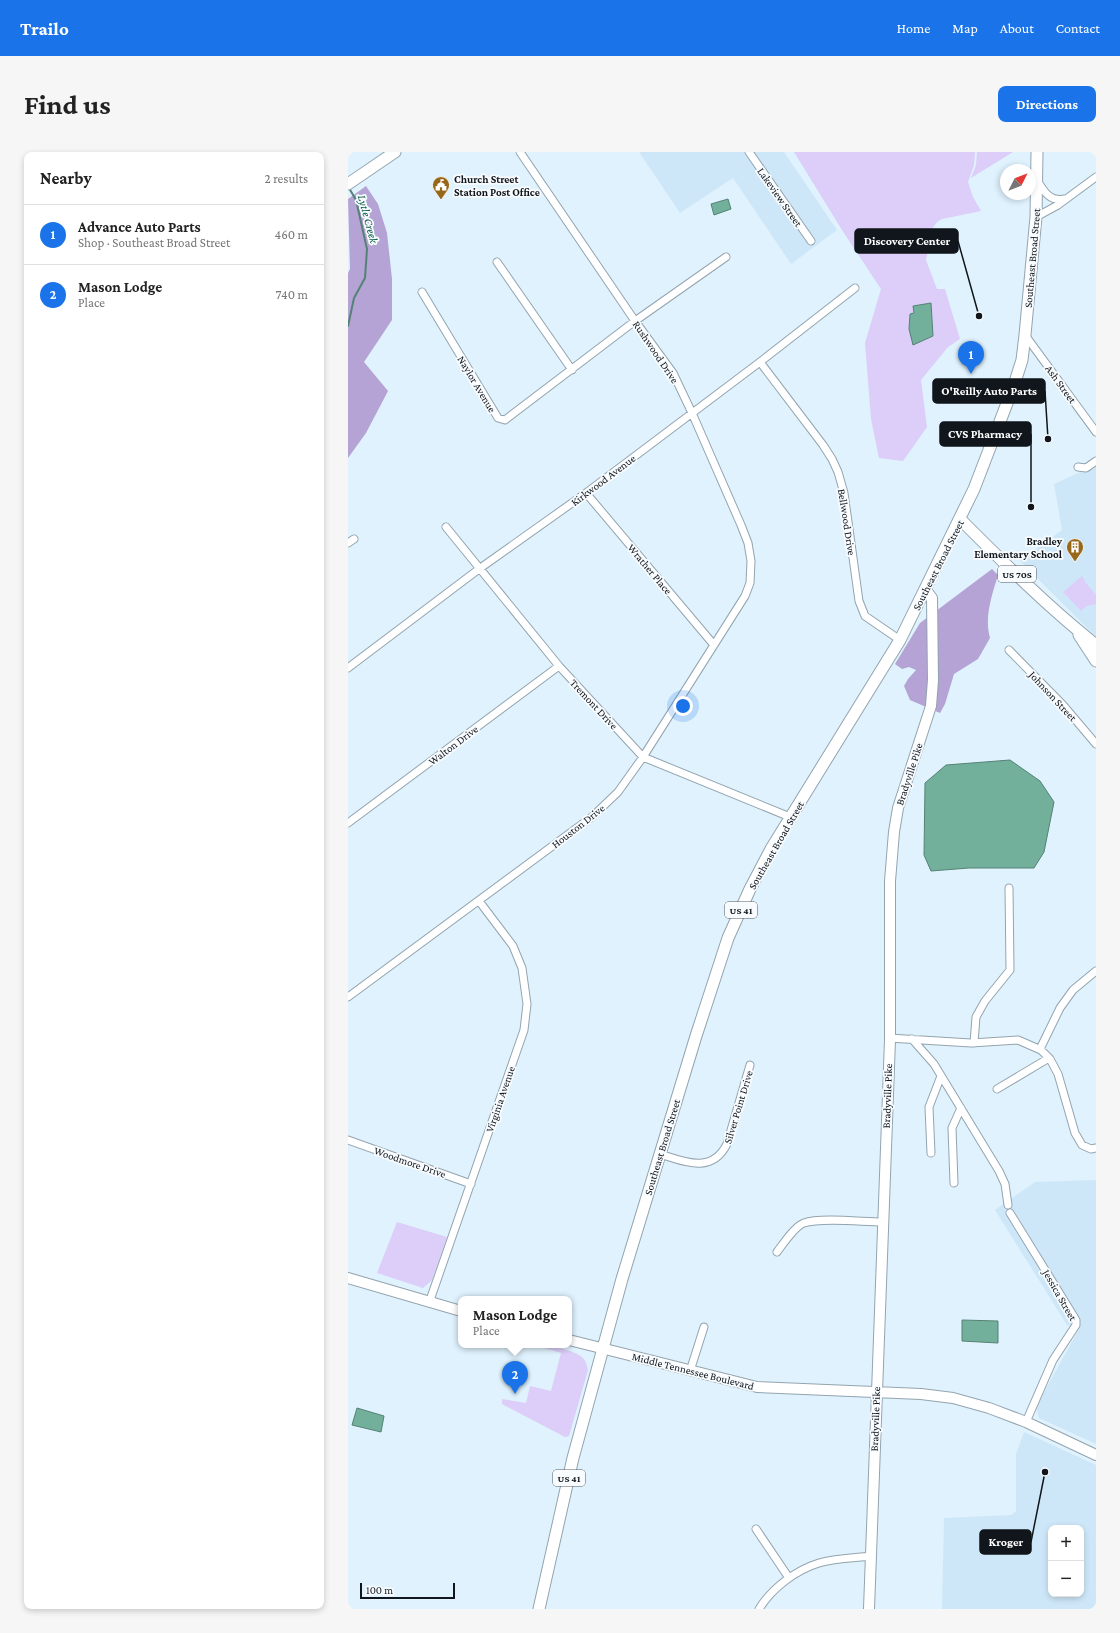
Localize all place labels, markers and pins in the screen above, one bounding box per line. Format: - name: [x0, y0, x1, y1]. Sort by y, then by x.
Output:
- place label: Church Street Station Post Office: [454, 173, 540, 198]
- public building icon: Church Street Station Post Office: [431, 175, 451, 200]
- callout: Discovery Center: [855, 229, 958, 253]
- pin: 1: [958, 341, 984, 374]
- callout: O'Reilly Auto Parts: [933, 379, 1045, 403]
- callout: CVS Pharmacy: [940, 422, 1031, 446]
- place label: Bradley Elementary School: [974, 535, 1063, 560]
- building icon: Bradley Elementary School: [1065, 537, 1085, 562]
- pin: 2: [502, 1361, 528, 1394]
- callout: Kroger: [980, 1530, 1031, 1554]

